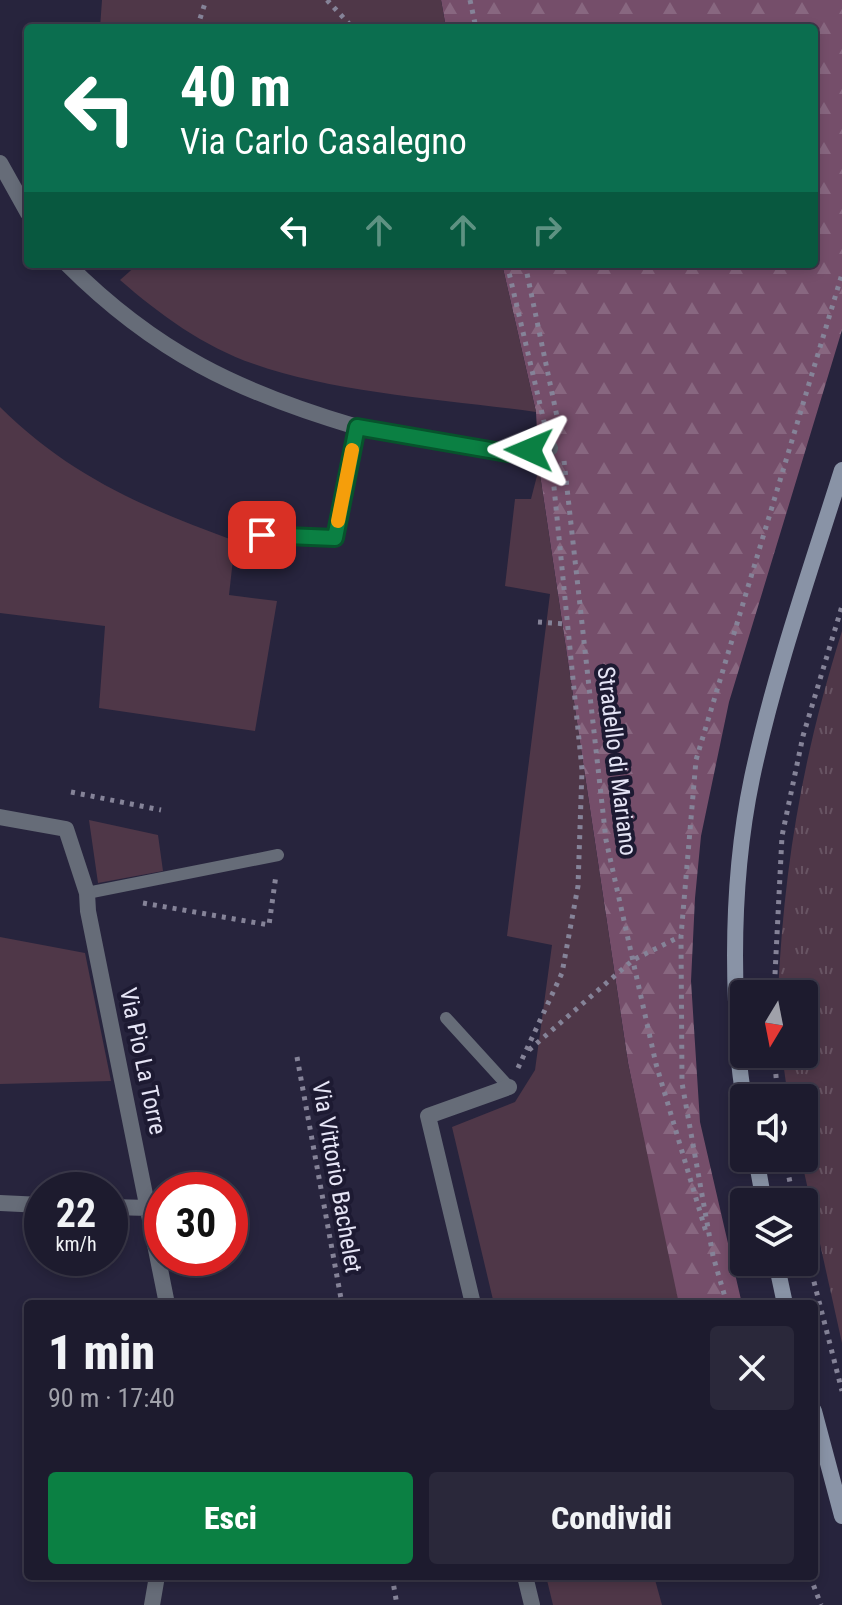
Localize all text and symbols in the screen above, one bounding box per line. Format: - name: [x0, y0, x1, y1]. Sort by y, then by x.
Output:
- text: 40 m: [180, 54, 291, 120]
- icon: left: [48, 56, 152, 160]
- text: Via Carlo Casalegno: [180, 121, 467, 163]
- icon: left: [273, 208, 317, 252]
- icon: ahead: [357, 208, 401, 252]
- icon: ahead: [441, 208, 485, 252]
- icon: right: [525, 208, 569, 252]
- position arrow: [487, 408, 571, 492]
- pin: [228, 501, 296, 569]
- icon: arrive: [240, 513, 284, 557]
- street label: Stradello di Mariano: [592, 665, 642, 857]
- north arrow: [730, 980, 818, 1068]
- map controls: [730, 980, 818, 1276]
- street label: Via Pio La Torre: [114, 985, 172, 1137]
- street label: Via Vittorio Bachelet: [306, 1079, 368, 1275]
- button: sound: [730, 1084, 818, 1172]
- speed limit sign: 30: [144, 1172, 248, 1276]
- button: layers: [730, 1188, 818, 1276]
- text: 22: [56, 1190, 96, 1237]
- text: km/h: [55, 1232, 97, 1256]
- text: 1 min: [48, 1324, 155, 1381]
- button: close: [710, 1326, 794, 1410]
- text: 90 m · 17:40: [48, 1383, 175, 1413]
- button: Esci: [48, 1472, 413, 1564]
- button: Condividi: [429, 1472, 794, 1564]

